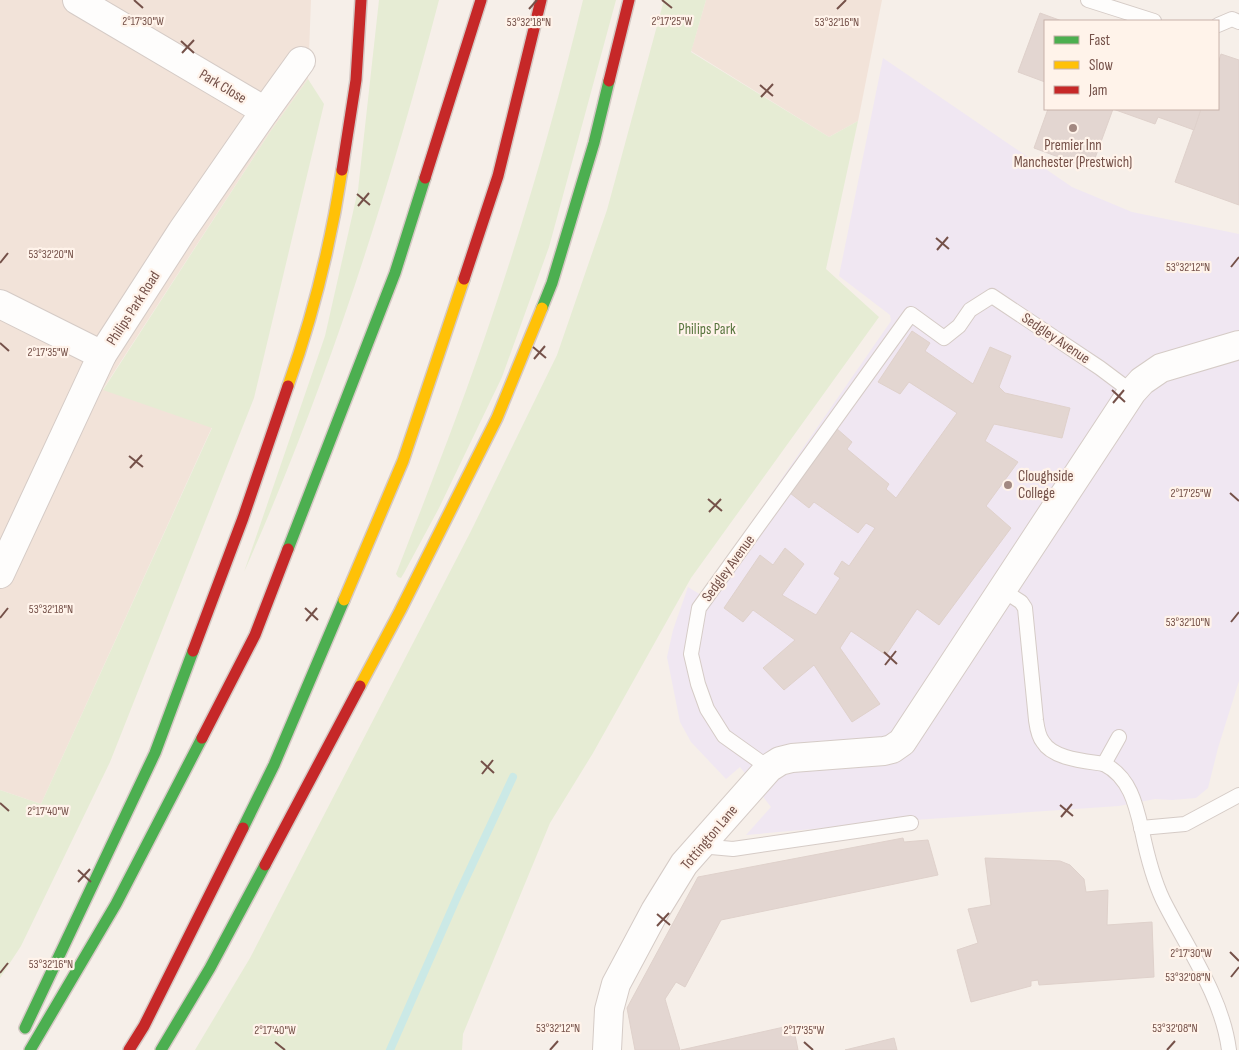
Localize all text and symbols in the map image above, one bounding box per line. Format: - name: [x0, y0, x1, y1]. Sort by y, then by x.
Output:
- text: 2°17'30"W: [122, 14, 164, 29]
- text: 2°17'25"W: [652, 14, 693, 29]
- text: 53°32'18"N: [507, 15, 551, 30]
- text: 53°32'16"N: [815, 15, 859, 30]
- legend: [1044, 20, 1219, 110]
- text: Fast: [1089, 31, 1111, 50]
- text: Slow: [1089, 56, 1113, 75]
- street label: Park Close: [196, 65, 250, 108]
- text: Jam: [1088, 81, 1107, 100]
- marker: Premier Inn Manchester (Prestwich): [1067, 122, 1079, 134]
- place label: Premier Inn Manchester (Prestwich): [1014, 136, 1132, 172]
- text: 53°32'20"N: [28, 247, 74, 262]
- text: 53°32'12"N: [1166, 260, 1210, 275]
- street label: Philips Park Road: [102, 268, 164, 349]
- street label: Sedgley Avenue: [1018, 309, 1093, 368]
- park label: Philips Park: [678, 320, 736, 339]
- text: 2°17'35"W: [28, 345, 69, 360]
- place label: Cloughside College: [1018, 467, 1073, 503]
- marker: Cloughside College: [1002, 479, 1014, 491]
- text: 2°17'25"W: [1171, 486, 1212, 501]
- street label: Sedgley Avenue: [698, 531, 759, 606]
- text: 53°32'18"N: [29, 602, 73, 617]
- text: 53°32'10"N: [1166, 615, 1210, 630]
- street label: Tottington Lane: [677, 801, 742, 874]
- text: 2°17'40"W: [27, 804, 69, 819]
- text: 2°17'30"W: [1170, 946, 1212, 961]
- text: 53°32'16"N: [29, 957, 73, 972]
- text: 53°32'08"N: [1165, 970, 1211, 985]
- text: 53°32'12"N: [536, 1021, 580, 1036]
- text: 53°32'08"N: [1152, 1021, 1198, 1036]
- text: 2°17'40"W: [254, 1023, 296, 1038]
- text: 2°17'35"W: [784, 1023, 825, 1038]

